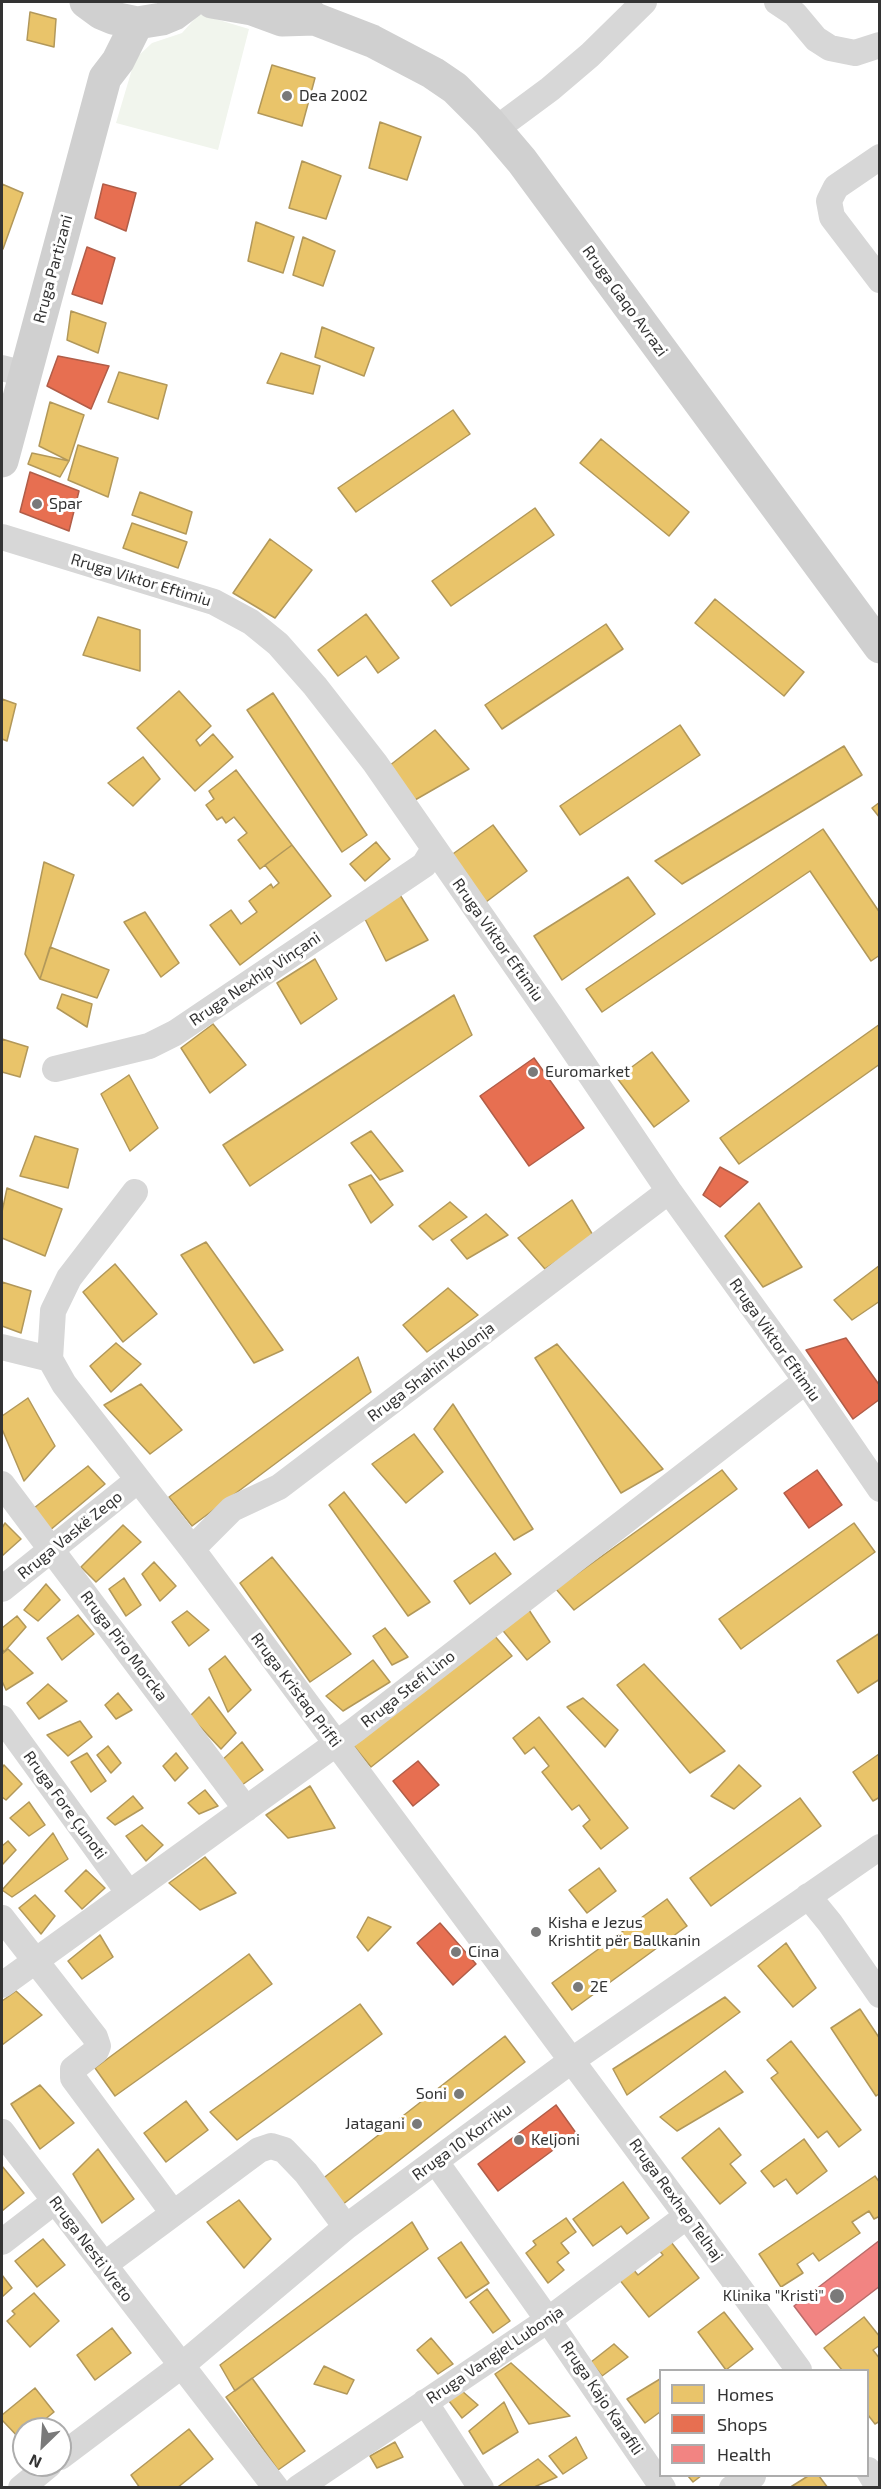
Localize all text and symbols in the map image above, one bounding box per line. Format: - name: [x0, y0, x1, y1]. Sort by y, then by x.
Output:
- place label: Dea 2002: [299, 86, 368, 106]
- marker: Dea 2002: [280, 89, 294, 103]
- street label: Rruga Partizani: [29, 213, 77, 325]
- street label: Rruga Gaqo Avrazi: [578, 242, 672, 360]
- place label: Spar: [49, 494, 82, 514]
- marker: Spar: [30, 497, 44, 511]
- street label: Rruga Viktor Eftimiu: [68, 549, 214, 611]
- street label: Rruga Viktor Eftimiu: [448, 875, 548, 1005]
- street label: Rruga Nexhip Vinçani: [186, 928, 324, 1030]
- place label: Euromarket: [545, 1062, 630, 1082]
- marker: Euromarket: [526, 1065, 540, 1079]
- street label: Rruga Viktor Eftimiu: [725, 1275, 825, 1405]
- street label: Rruga Shahin Kolonja: [364, 1318, 498, 1426]
- street label: Rruga Vaskë Zeqo: [14, 1487, 126, 1583]
- street label: Rruga Piro Morcka: [76, 1587, 172, 1705]
- street label: Rruga Kristaq Prifti: [247, 1629, 345, 1751]
- street label: Rruga Stefi Lino: [357, 1646, 459, 1732]
- street label: Rruga Fore Çunoti: [19, 1747, 111, 1863]
- place label: Kisha e Jezus Krishtit për Ballkanin: [548, 1913, 701, 1951]
- marker: Kisha e Jezus Krishtit për Ballkanin: [529, 1925, 543, 1939]
- place label: Cina: [468, 1942, 499, 1962]
- marker: Cina: [449, 1945, 463, 1959]
- place label: 2E: [590, 1977, 608, 1997]
- marker: 2E: [571, 1980, 585, 1994]
- place label: Soni: [416, 2084, 447, 2104]
- marker: Soni: [452, 2087, 466, 2101]
- street label: Rruga 10 Korriku: [408, 2099, 516, 2185]
- place label: Jatagani: [345, 2114, 405, 2134]
- marker: Jatagani: [410, 2117, 424, 2131]
- place label: Keljoni: [531, 2130, 580, 2150]
- marker: Keljoni: [512, 2133, 526, 2147]
- street label: Rruga Rexhep Telhaj: [625, 2135, 727, 2265]
- street label: Rruga Nesti Vreto: [45, 2192, 137, 2306]
- place label: Klinika "Kristi": [723, 2286, 824, 2306]
- marker: Klinika "Kristi": [828, 2287, 846, 2305]
- street label: Rruga Vangjel Lubonja: [423, 2302, 567, 2408]
- street label: Rruga Kajo Karafili: [557, 2337, 647, 2459]
- legend: [659, 2369, 869, 2477]
- text: Homes: [717, 2383, 774, 2405]
- text: Shops: [717, 2413, 767, 2435]
- north arrow: [12, 2417, 72, 2477]
- text: Health: [717, 2443, 771, 2465]
- text: N: [26, 2451, 44, 2473]

